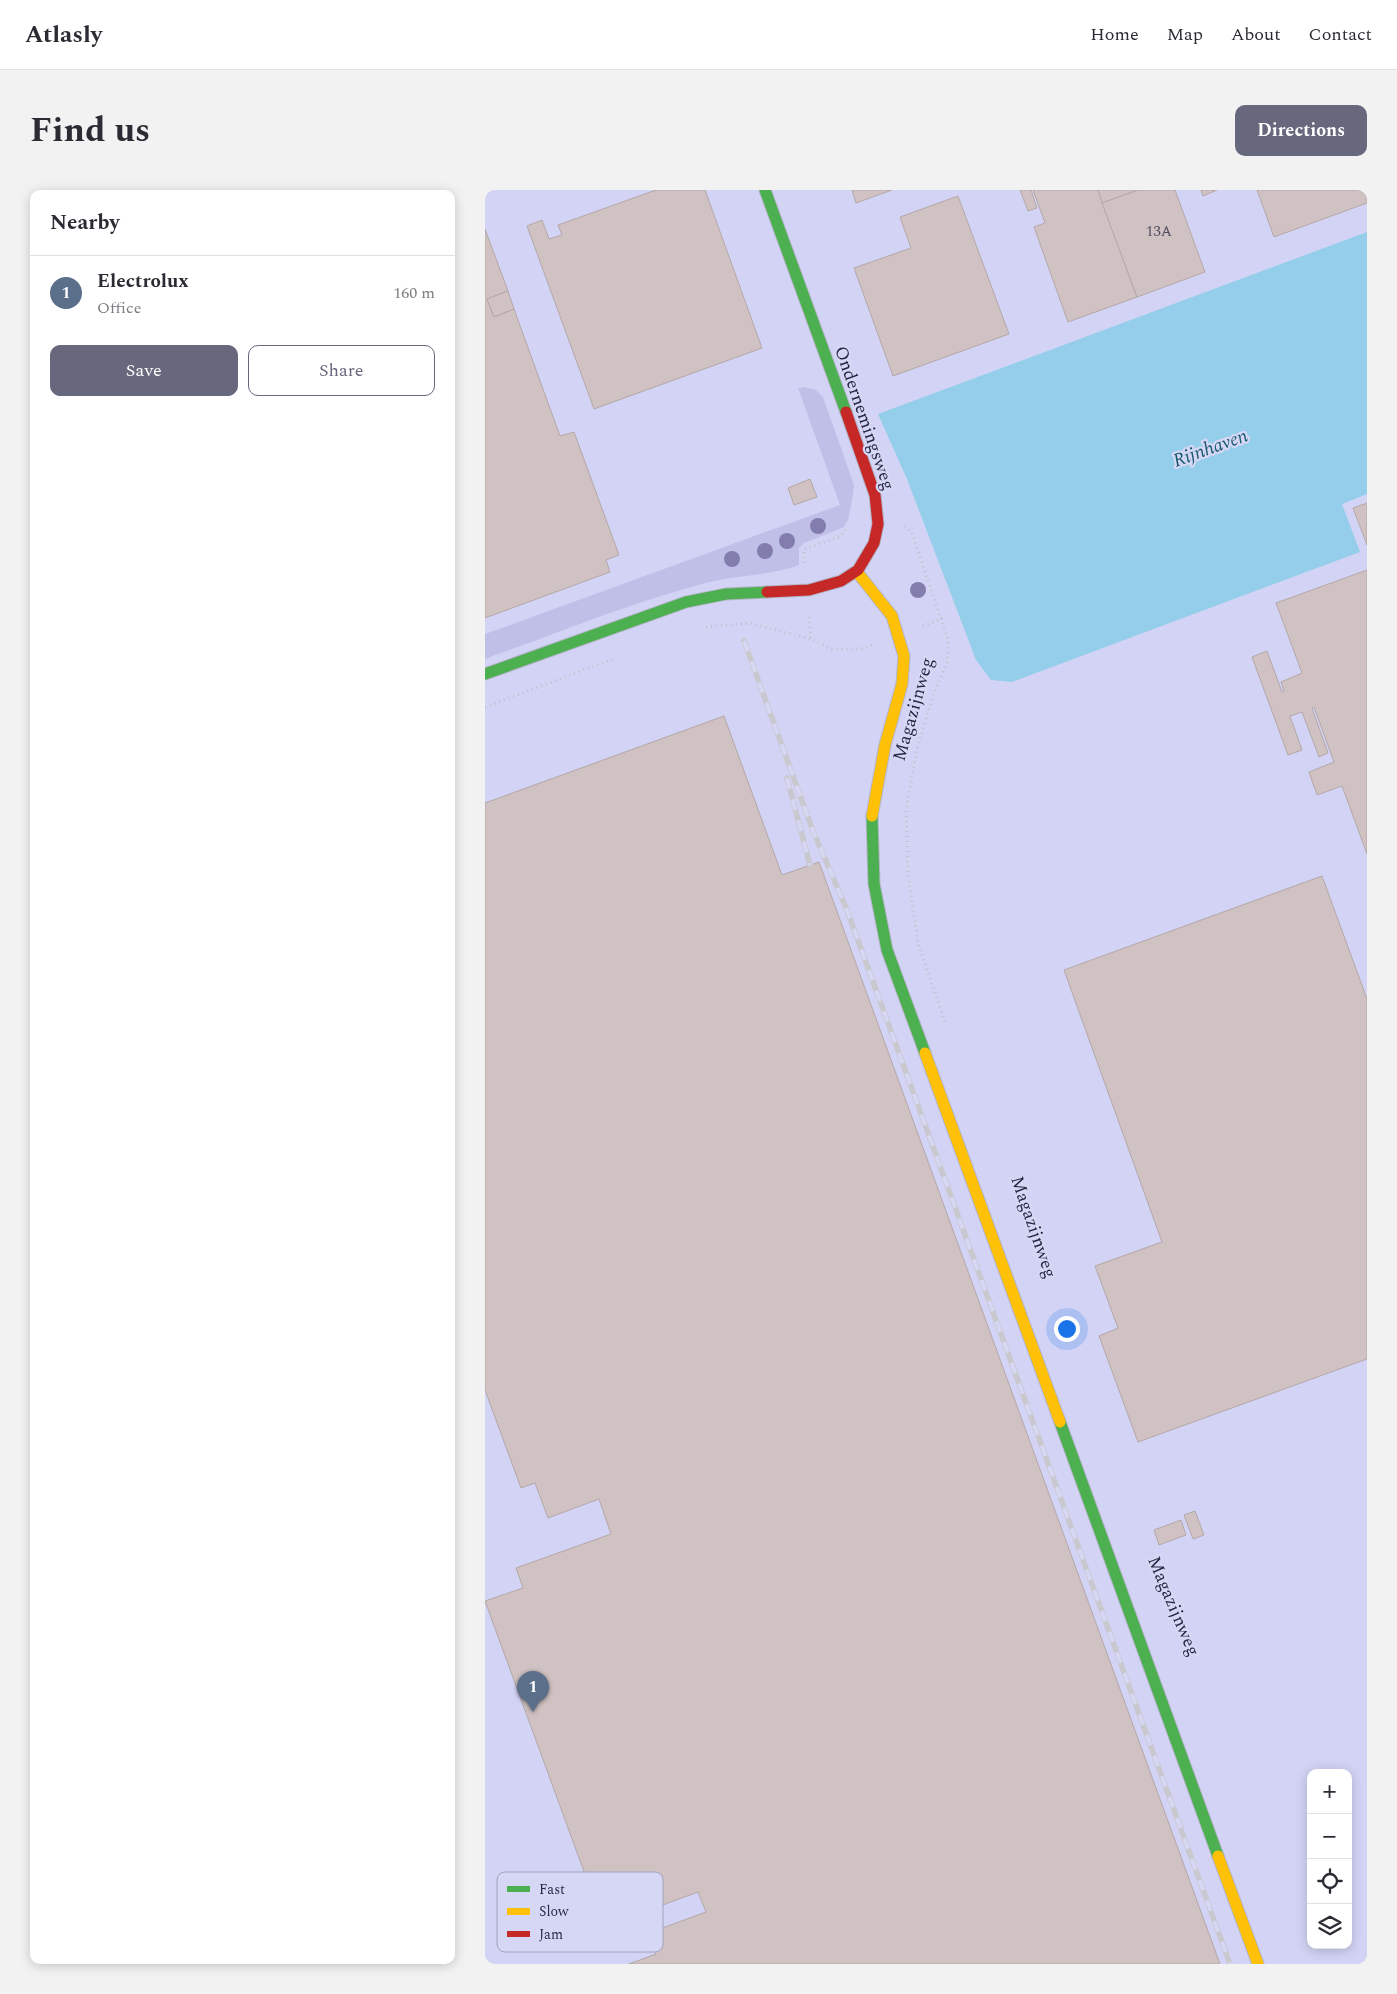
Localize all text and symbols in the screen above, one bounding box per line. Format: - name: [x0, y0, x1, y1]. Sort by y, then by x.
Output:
- text: Atlasly: [25, 17, 102, 53]
- text: Home: [1090, 21, 1139, 48]
- text: Map: [1167, 21, 1203, 48]
- text: About: [1231, 21, 1281, 48]
- text: Contact: [1309, 21, 1372, 48]
- text: Find us: [30, 104, 150, 157]
- button: Directions: [1235, 105, 1367, 156]
- text: Nearby: [50, 207, 120, 239]
- house number: 13A: [1146, 220, 1172, 243]
- text: Electrolux: [97, 267, 189, 296]
- text: 1: [62, 281, 70, 305]
- text: 160 m: [393, 281, 435, 305]
- text: Office: [97, 296, 141, 320]
- street label: Ondernemingsweg: [827, 342, 902, 494]
- button: Save: [50, 345, 238, 396]
- button: Share: [248, 345, 435, 396]
- water label: Rijnhaven: [1169, 421, 1252, 475]
- street label: Magazijnweg: [886, 654, 941, 764]
- street label: Magazijnweg: [1003, 1172, 1064, 1282]
- your location: [1054, 1316, 1080, 1342]
- street label: Magazijnweg: [1140, 1552, 1207, 1661]
- pin: 1: [517, 1671, 549, 1712]
- map controls: [1307, 1769, 1352, 1949]
- button: +: [1307, 1769, 1352, 1814]
- button: −: [1307, 1814, 1352, 1859]
- button: locate: [1307, 1859, 1352, 1904]
- legend: [497, 1872, 663, 1952]
- text: Fast: [539, 1879, 565, 1900]
- text: Slow: [539, 1901, 569, 1922]
- button: layers: [1307, 1904, 1352, 1949]
- text: Jam: [539, 1924, 563, 1945]

